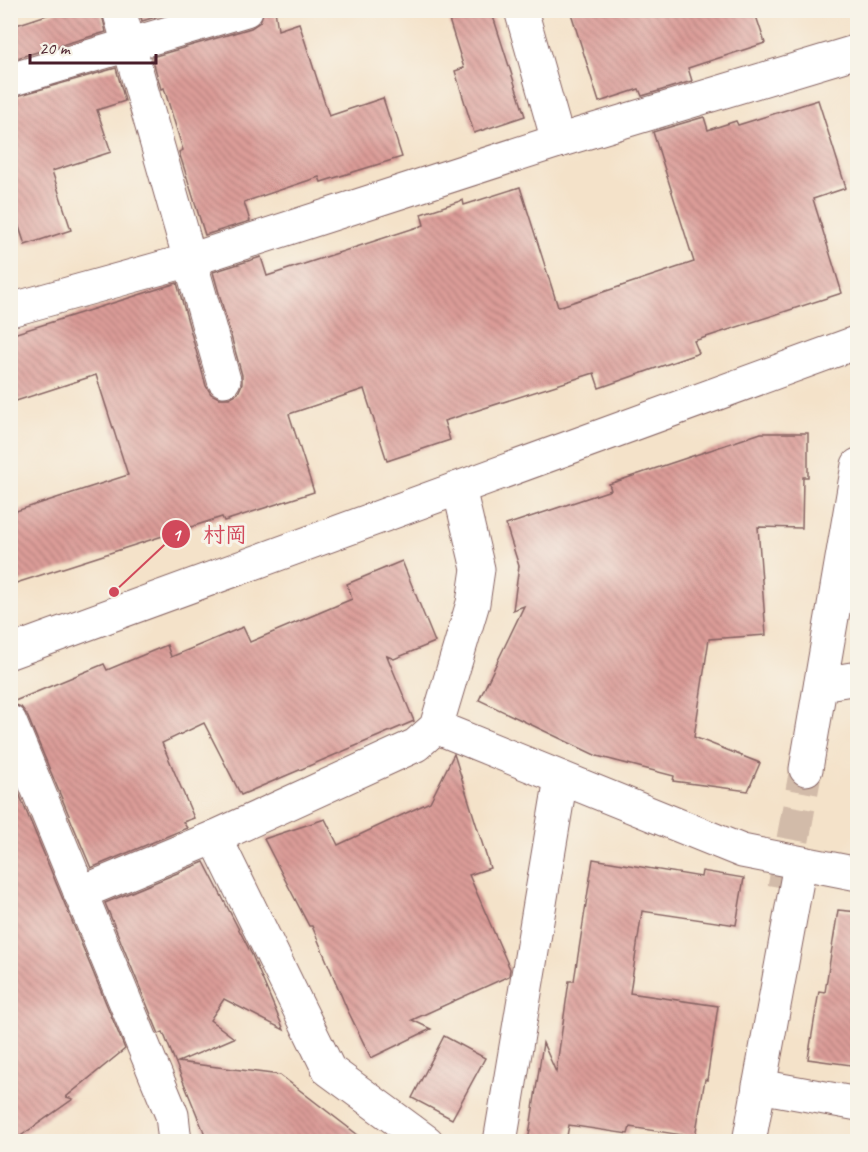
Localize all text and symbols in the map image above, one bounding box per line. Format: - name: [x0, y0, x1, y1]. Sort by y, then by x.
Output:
- scale bar: [30, 27, 156, 65]
- text: 20 m: [39, 37, 72, 59]
- callout: 村岡: [161, 514, 259, 554]
- text: 村岡: [203, 521, 247, 549]
- text: 1: [172, 524, 182, 546]

